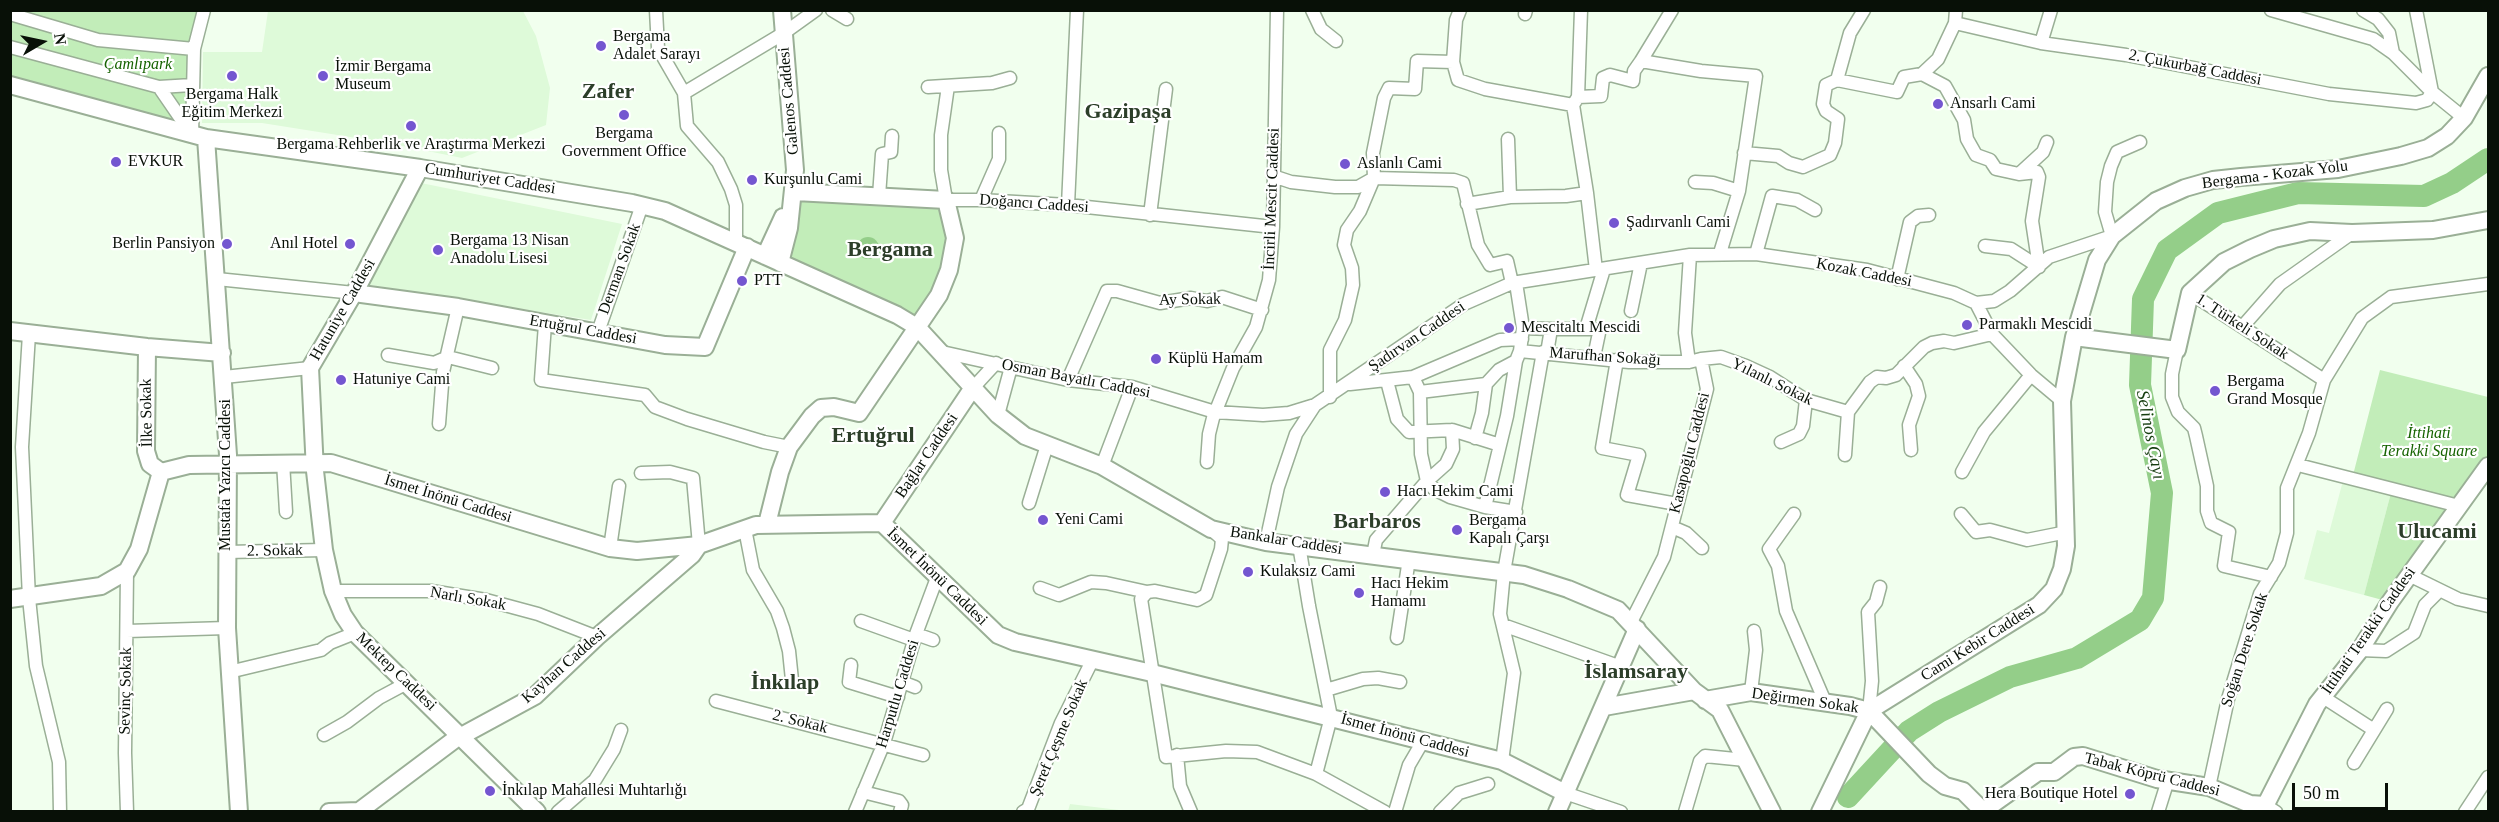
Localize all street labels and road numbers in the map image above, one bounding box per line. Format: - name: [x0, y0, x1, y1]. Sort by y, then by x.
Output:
- street label: Galenos Caddesi: [775, 46, 803, 156]
- street label: 2. Çukurbağ Caddesi: [2127, 46, 2263, 90]
- street label: İncirli Mescit Caddesi: [1260, 128, 1284, 270]
- street label: Bergama - Kozak Yolu: [2201, 157, 2349, 193]
- street label: Cumhuriyet Caddesi: [423, 159, 557, 199]
- street label: Doğancı Caddesi: [979, 191, 1089, 217]
- street label: Derman Sokak: [595, 221, 645, 317]
- street label: Kozak Caddesi: [1814, 254, 1914, 292]
- street label: Hatuniye Caddesi: [306, 256, 380, 364]
- street label: Ay Sokak: [1159, 290, 1221, 310]
- street label: 1. Türkeli Sokak: [2192, 290, 2292, 364]
- street label: Şadırvan Caddesi: [1365, 298, 1469, 376]
- street label: Ertuğrul Caddesi: [528, 311, 638, 349]
- street label: Marufhan Sokağı: [1549, 344, 1661, 370]
- street label: Yılanlı Sokak: [1728, 354, 1816, 410]
- street label: Osman Bayatlı Caddesi: [1000, 355, 1152, 403]
- street label: İlke Sokak: [137, 378, 157, 448]
- street label: Kasapoğlu Caddesi: [1666, 391, 1714, 515]
- street label: Mustafa Yazıcı Caddesi: [216, 399, 236, 551]
- street label: Bağlar Caddesi: [892, 410, 962, 502]
- street label: İsmet İnönü Caddesi: [382, 470, 514, 528]
- street label: Bankalar Caddesi: [1229, 523, 1343, 559]
- street label: İsmet İnönü Caddesi: [883, 524, 991, 630]
- street label: 2. Sokak: [247, 541, 303, 561]
- street label: İttihati Terakki Caddesi: [2318, 564, 2420, 698]
- street label: Narlı Sokak: [428, 583, 508, 615]
- street label: Soğan Dere Sokak: [2217, 590, 2273, 710]
- street label: Cami Kebir Caddesi: [1918, 600, 2038, 686]
- street label: Kayhan Caddesi: [518, 624, 610, 708]
- street label: Mektep Caddesi: [352, 629, 440, 715]
- street label: Harputlu Caddesi: [872, 637, 924, 751]
- street label: Sevinç Sokak: [116, 647, 136, 735]
- street label: Şeref Çeşme Sokak: [1026, 677, 1092, 799]
- street label: Değirmen Sokak: [1750, 684, 1860, 718]
- street label: 2. Sokak: [771, 706, 829, 738]
- street label: İsmet İnönü Caddesi: [1339, 710, 1471, 762]
- street label: Tabak Köprü Caddesi: [2082, 749, 2222, 801]

